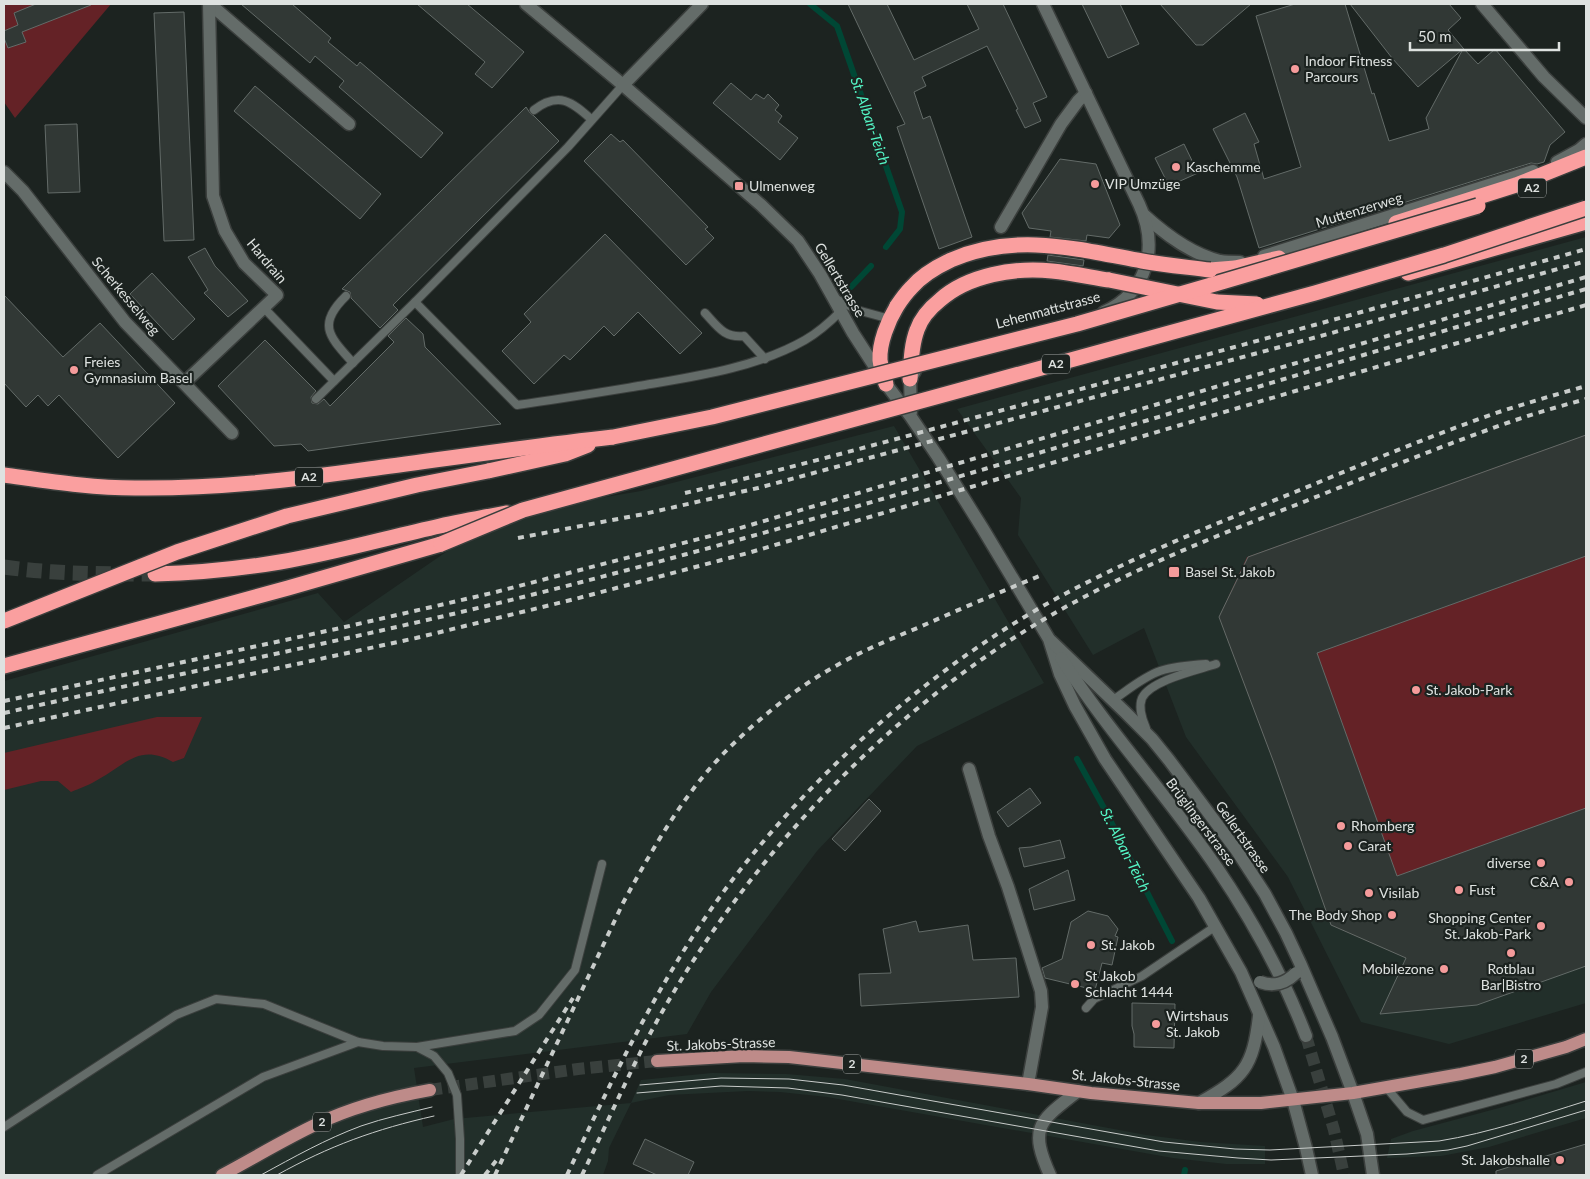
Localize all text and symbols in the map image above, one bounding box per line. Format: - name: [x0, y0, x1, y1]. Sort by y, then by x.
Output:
- scale bar: [1410, 20, 1559, 52]
- text: 50 m: [1418, 27, 1452, 45]
- place label: Indoor Fitness Parcours: [1305, 52, 1392, 85]
- marker: Indoor Fitness Parcours: [1289, 63, 1301, 75]
- water label: St. Alban-Teich: [847, 74, 894, 167]
- place label: Kaschemme: [1186, 158, 1261, 175]
- marker: Kaschemme: [1170, 161, 1182, 173]
- place label: VIP Umzüge: [1105, 175, 1180, 192]
- place label: Ulmenweg: [749, 177, 815, 194]
- marker: VIP Umzüge: [1089, 178, 1101, 190]
- road number: A2: [1518, 178, 1546, 198]
- marker: Ulmenweg: [733, 180, 745, 192]
- street label: Muttenzerweg: [1313, 188, 1404, 231]
- street label: Hardrain: [244, 235, 291, 287]
- street label: Gellertstrasse: [811, 239, 869, 320]
- street label: Scherkesselweg: [89, 253, 164, 338]
- street label: Lehenmattstrasse: [994, 287, 1102, 332]
- place label: Freies Gymnasium Basel: [84, 353, 192, 386]
- road number: A2: [1042, 354, 1070, 374]
- marker: Freies Gymnasium Basel: [68, 364, 80, 376]
- road number: A2: [295, 468, 323, 487]
- place label: Basel St. Jakob: [1185, 563, 1275, 580]
- marker: Basel St. Jakob: [1167, 565, 1181, 579]
- place label: St. Jakob-Park: [1426, 681, 1513, 698]
- marker: St. Jakob-Park: [1410, 684, 1422, 696]
- street label: Brüglingerstrasse: [1163, 774, 1240, 869]
- street label: Gellertstrasse: [1212, 797, 1275, 876]
- water label: St. Alban-Teich: [1097, 804, 1155, 895]
- place label: Rhomberg: [1351, 817, 1414, 834]
- marker: Rhomberg: [1335, 820, 1347, 832]
- place label: Carat: [1358, 837, 1391, 854]
- marker: Carat: [1342, 840, 1354, 852]
- place label: diverse: [1487, 854, 1531, 871]
- marker: diverse: [1535, 857, 1547, 869]
- place label: C&A: [1530, 873, 1560, 890]
- marker: C&A: [1563, 876, 1575, 888]
- place label: Fust: [1469, 881, 1495, 898]
- place label: Visilab: [1379, 884, 1420, 901]
- marker: Fust: [1453, 884, 1465, 896]
- marker: Visilab: [1363, 887, 1375, 899]
- place label: The Body Shop: [1289, 906, 1382, 923]
- marker: The Body Shop: [1386, 909, 1398, 921]
- place label: Shopping Center St. Jakob-Park: [1428, 909, 1532, 942]
- marker: Shopping Center St. Jakob-Park: [1535, 920, 1547, 932]
- place label: St. Jakob: [1101, 936, 1155, 953]
- marker: St. Jakob: [1085, 939, 1097, 951]
- marker: Rotblau Bar|Bistro: [1505, 947, 1517, 959]
- place label: Mobilezone: [1362, 960, 1434, 977]
- place label: Rotblau Bar|Bistro: [1481, 960, 1541, 993]
- marker: Mobilezone: [1438, 963, 1450, 975]
- place label: St Jakob Schlacht 1444: [1085, 967, 1173, 1000]
- marker: St Jakob Schlacht 1444: [1069, 978, 1081, 990]
- place label: Wirtshaus St. Jakob: [1166, 1007, 1229, 1040]
- marker: Wirtshaus St. Jakob: [1150, 1018, 1162, 1030]
- street label: St. Jakobs-Strasse: [666, 1033, 776, 1054]
- road number: 2: [1515, 1050, 1533, 1068]
- road number: 2: [843, 1054, 861, 1074]
- street label: St. Jakobs-Strasse: [1071, 1065, 1181, 1094]
- road number: 2: [313, 1112, 331, 1132]
- place label: St. Jakobshalle: [1461, 1151, 1550, 1168]
- marker: St. Jakobshalle: [1554, 1154, 1566, 1166]

